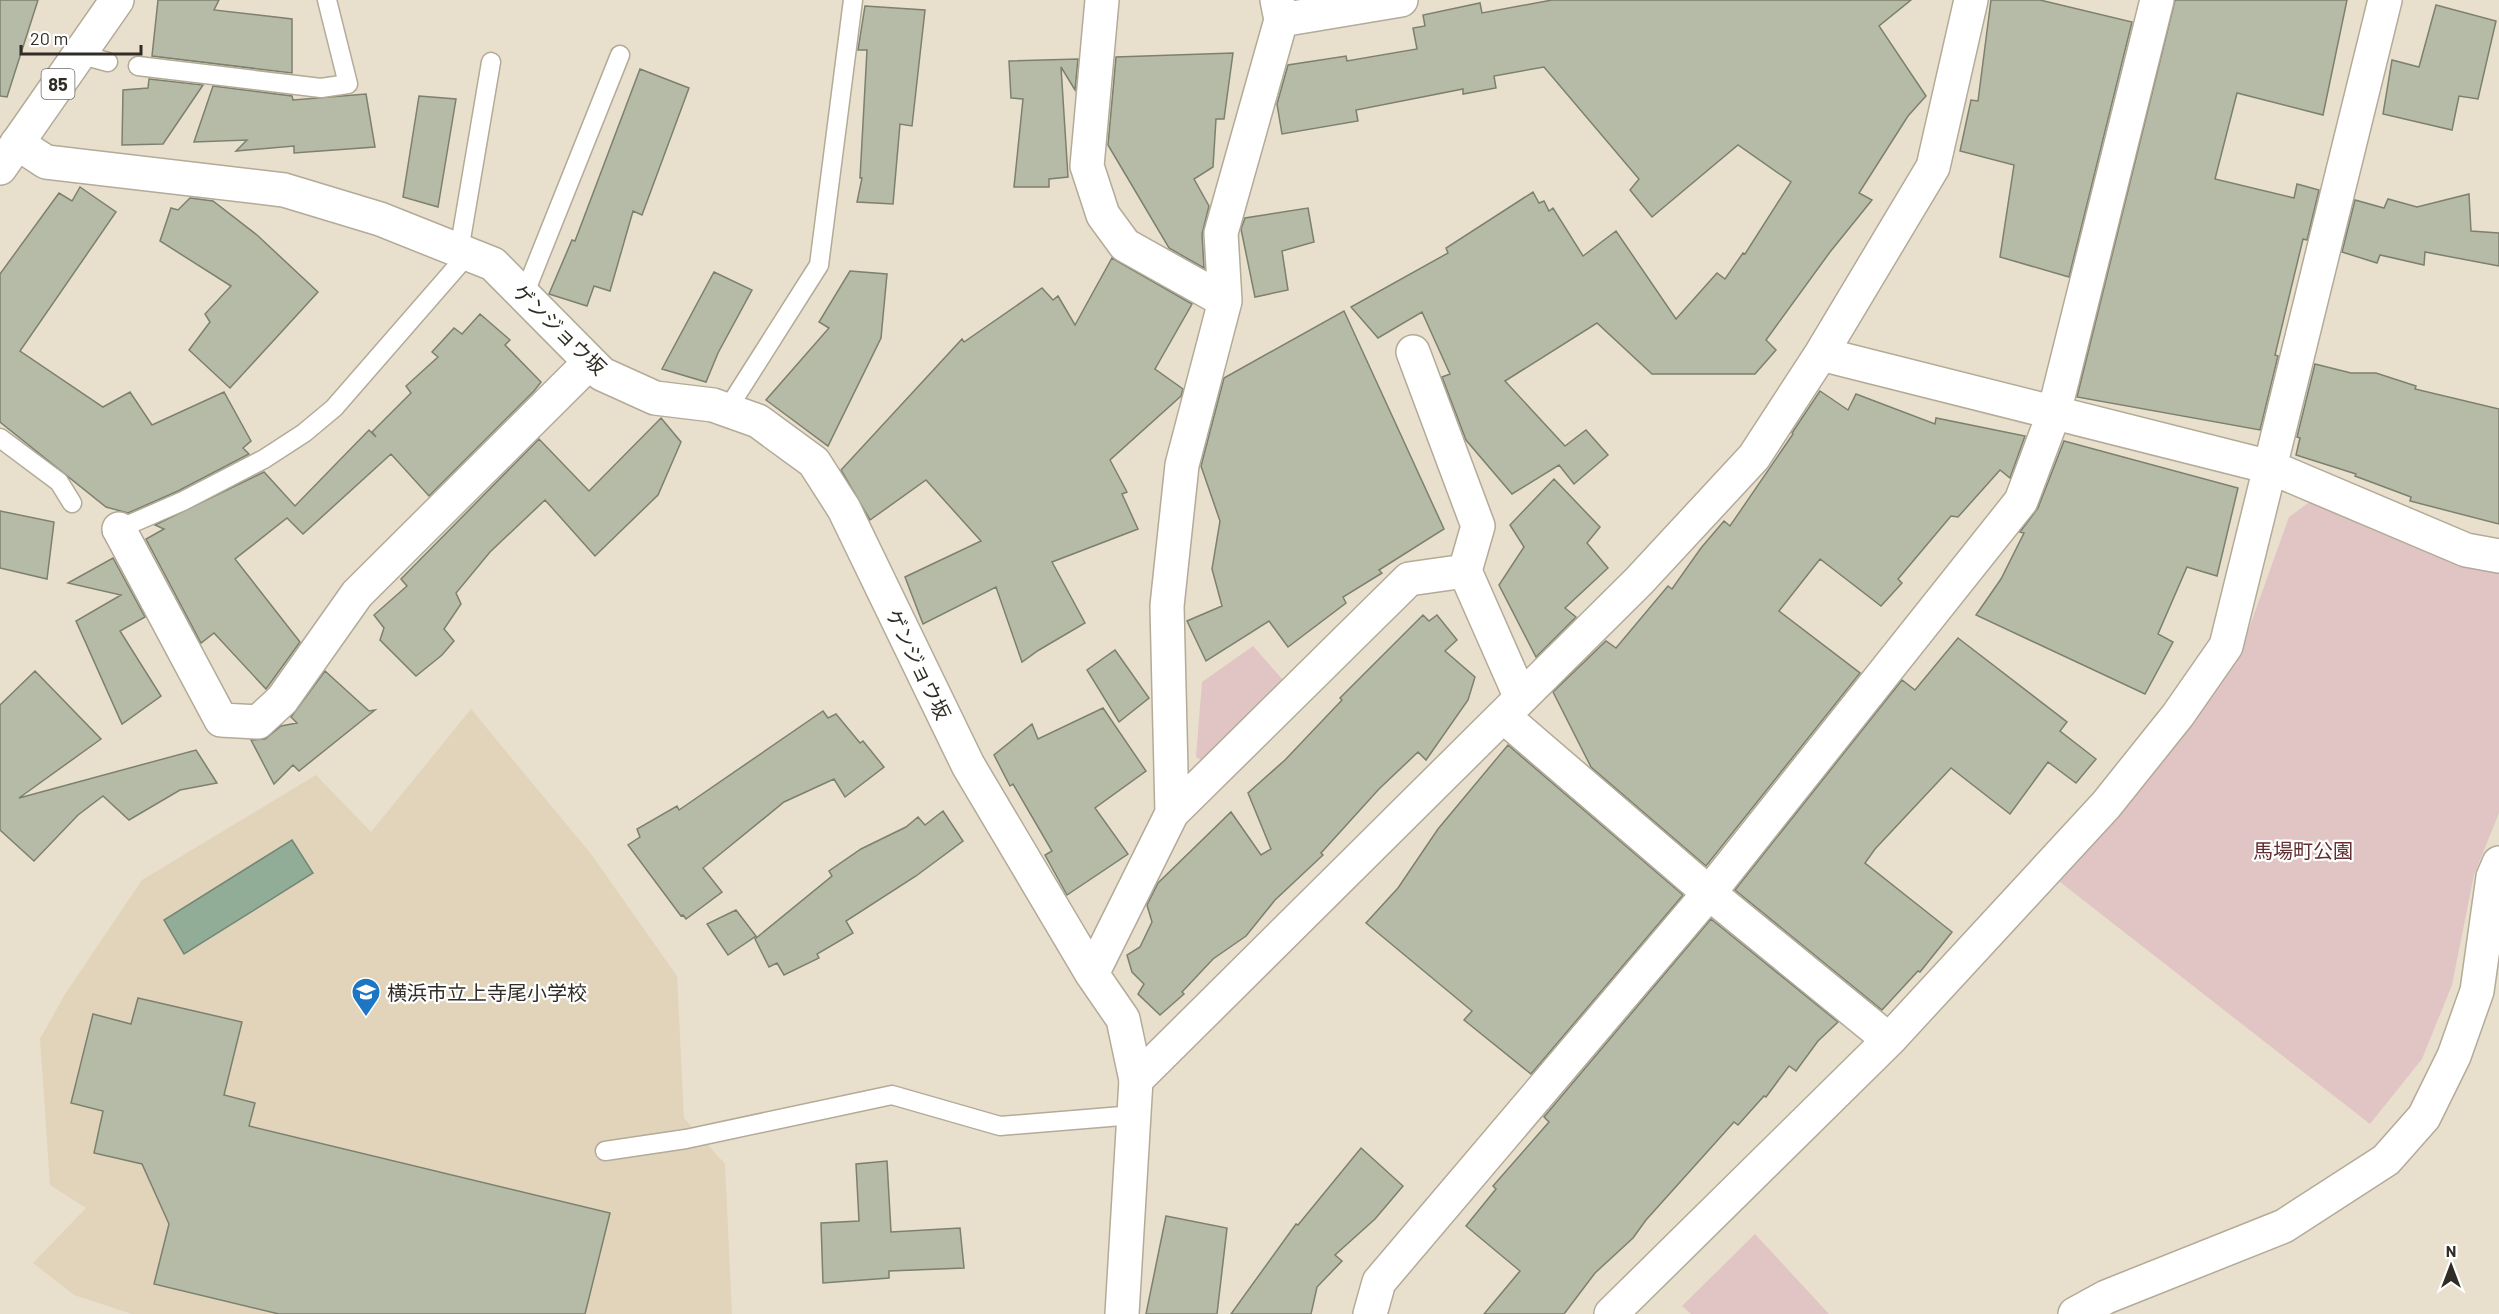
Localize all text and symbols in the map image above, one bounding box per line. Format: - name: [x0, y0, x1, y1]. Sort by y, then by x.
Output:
- scale bar: [21, 18, 141, 56]
- text: 20 m: [30, 27, 68, 49]
- road number: 85: [42, 69, 74, 99]
- street label: ゲンジョウ坂: [509, 279, 611, 379]
- street label: ゲンジョウ坂: [882, 605, 956, 723]
- park label: 馬場町公園: [2253, 838, 2353, 862]
- school or university icon: 横浜市立上寺尾小学校: [350, 976, 382, 1018]
- place label: 横浜市立上寺尾小学校: [387, 980, 587, 1004]
- north arrow: [2421, 1236, 2481, 1296]
- text: N: [2446, 1241, 2456, 1260]

